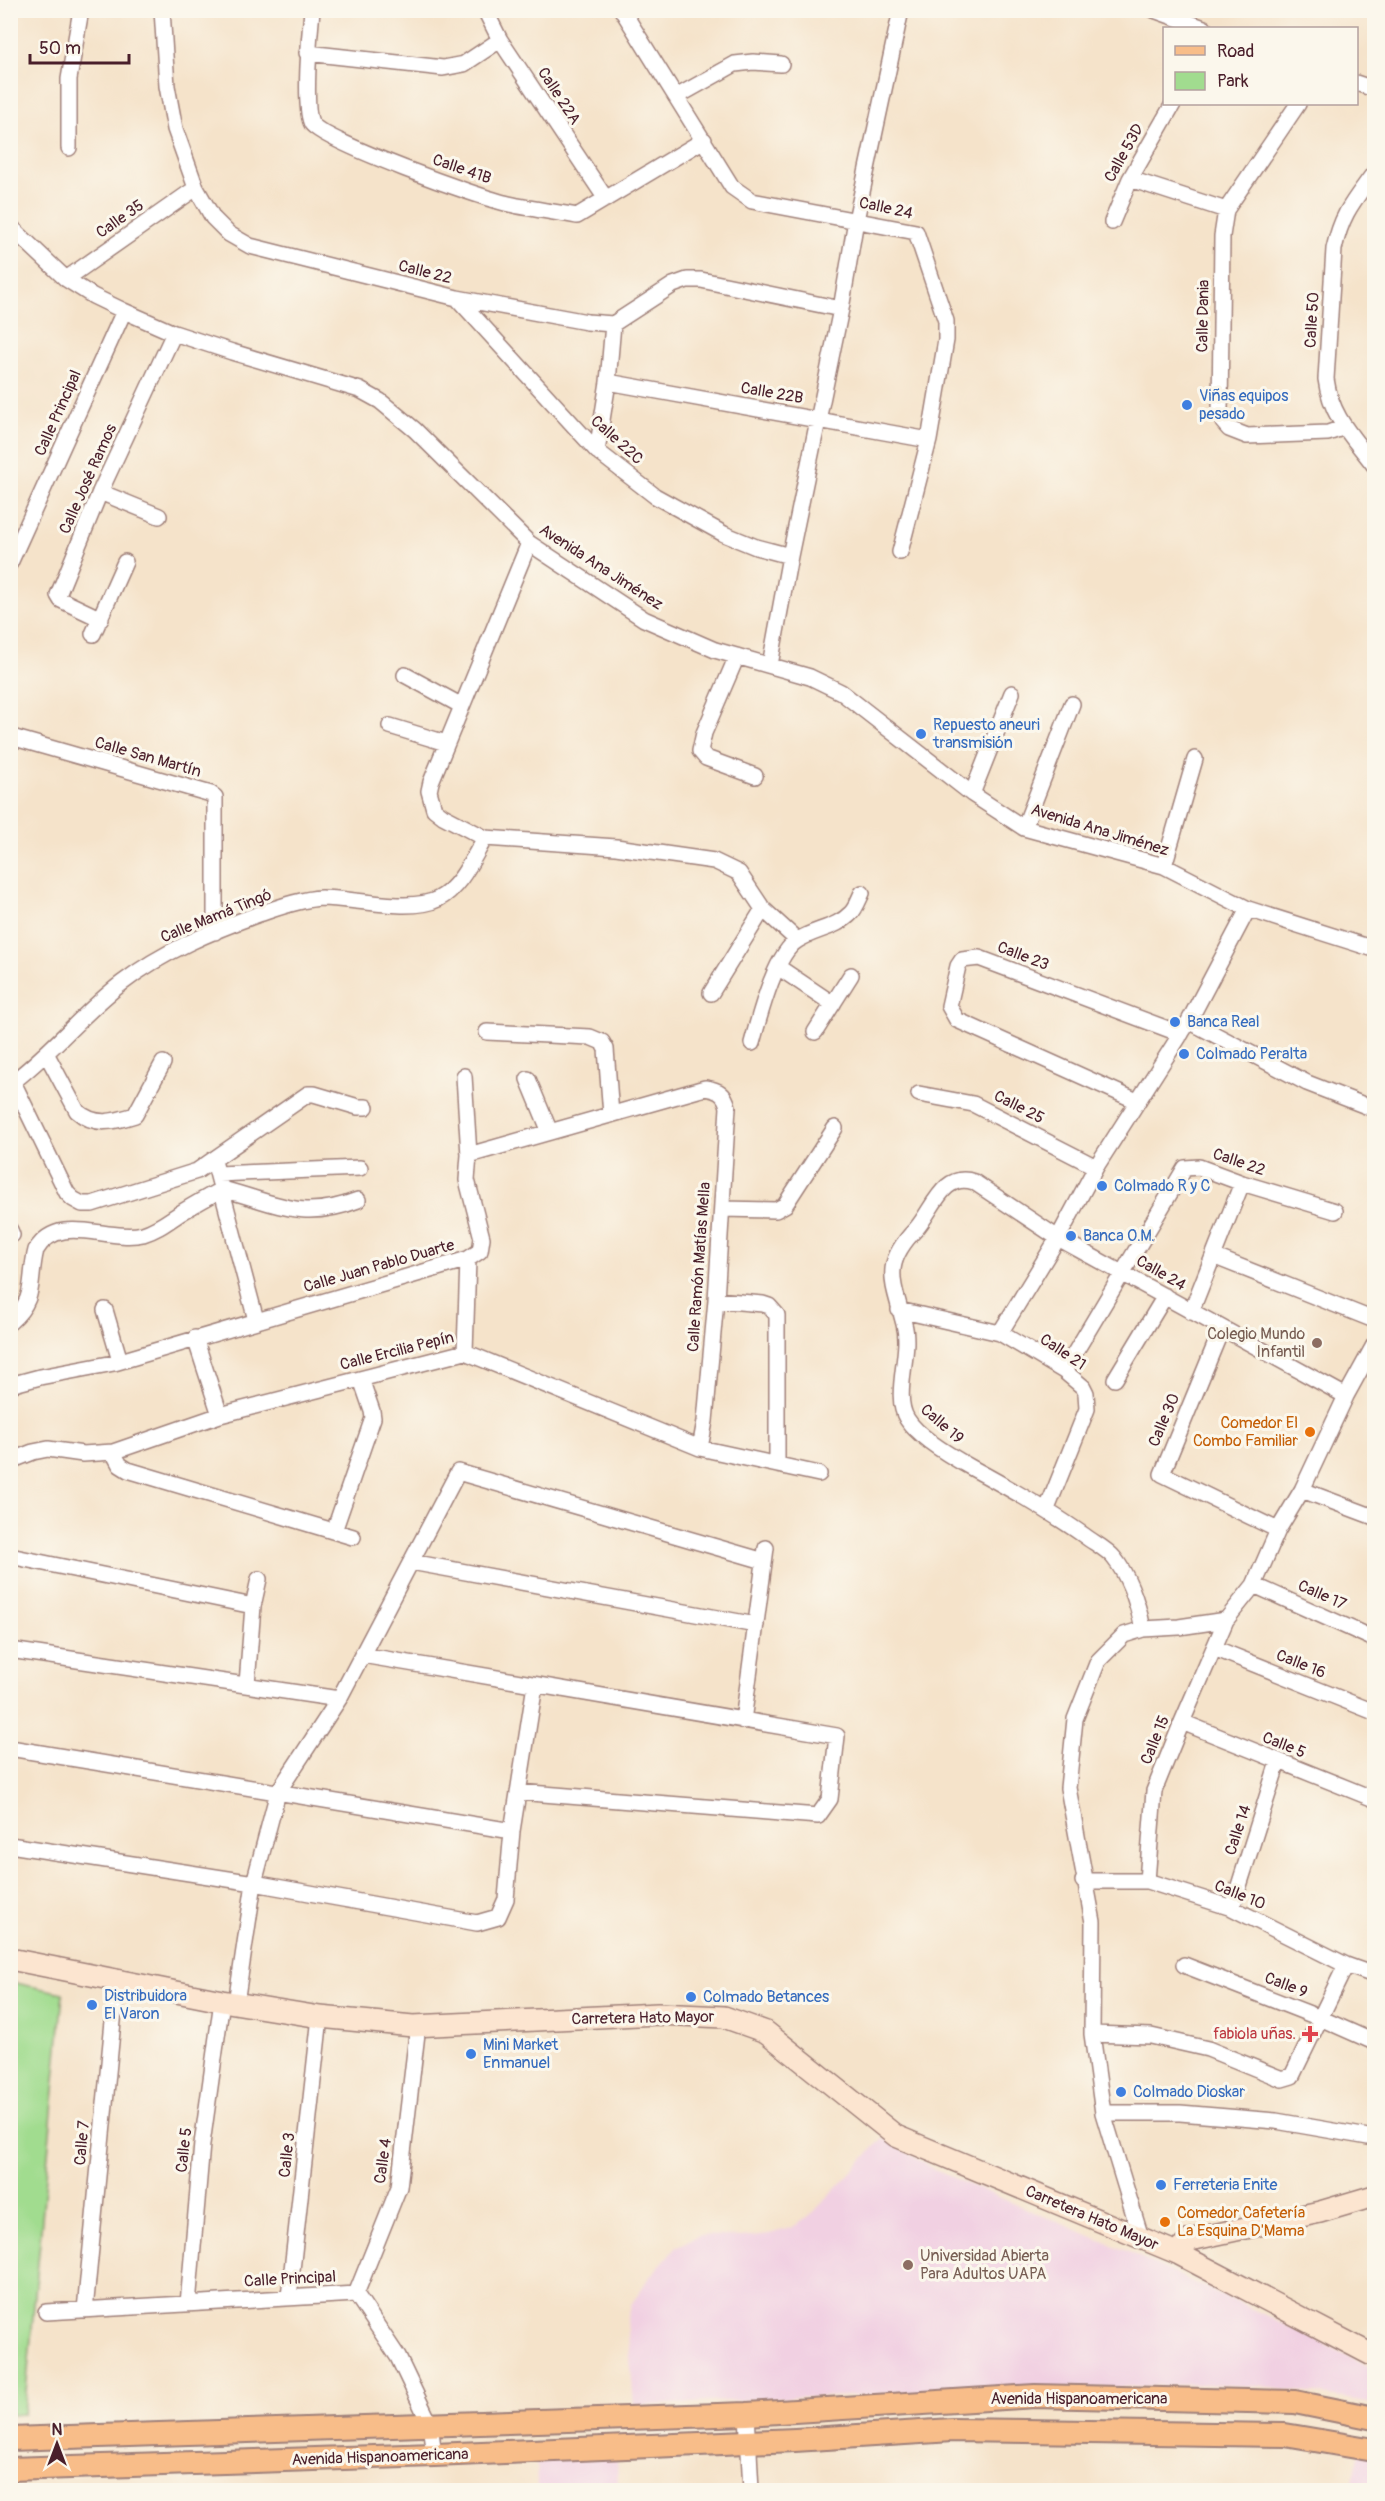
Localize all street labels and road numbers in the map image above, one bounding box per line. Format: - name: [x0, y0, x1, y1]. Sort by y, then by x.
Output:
- street label: Calle 22A: [533, 63, 585, 129]
- street label: Calle 53D: [1100, 120, 1148, 186]
- street label: Calle 41B: [430, 150, 494, 188]
- street label: Calle 24: [857, 193, 915, 223]
- street label: Calle 35: [92, 195, 148, 243]
- street label: Calle 22: [396, 256, 454, 288]
- street label: Calle Dania: [1192, 280, 1214, 352]
- street label: Calle 50: [1301, 292, 1323, 348]
- street label: Calle Principal: [30, 367, 86, 459]
- street label: Calle 22B: [739, 378, 805, 408]
- street label: Calle 22C: [587, 411, 648, 469]
- street label: Calle José Ramos: [55, 421, 121, 537]
- street label: Avenida Ana Jiménez: [535, 520, 667, 614]
- street label: Calle San Martín: [92, 732, 204, 782]
- street label: Avenida Ana Jiménez: [1029, 799, 1171, 861]
- street label: Calle Mamá Tingó: [158, 885, 275, 947]
- street label: Calle 23: [994, 937, 1052, 975]
- street label: Calle 25: [990, 1086, 1048, 1128]
- street label: Calle 22: [1210, 1144, 1268, 1180]
- street label: Calle Ramón Matías Mella: [683, 1181, 715, 1353]
- street label: Calle Juan Pablo Duarte: [301, 1235, 457, 1297]
- street label: Calle 24: [1132, 1251, 1190, 1295]
- street label: Calle Ercilia Pepín: [338, 1327, 456, 1375]
- street label: Calle 21: [1036, 1329, 1090, 1375]
- street label: Calle 30: [1144, 1390, 1184, 1450]
- street label: Calle 19: [916, 1400, 968, 1448]
- street label: Calle 17: [1295, 1575, 1350, 1615]
- street label: Calle 16: [1273, 1645, 1329, 1683]
- street label: Calle 15: [1136, 1713, 1174, 1767]
- street label: Calle 5: [1259, 1727, 1309, 1763]
- street label: Calle 14: [1220, 1802, 1256, 1858]
- street label: Calle 10: [1211, 1876, 1269, 1914]
- street label: Calle 9: [1262, 1968, 1310, 2002]
- street label: Carretera Hato Mayor: [571, 2007, 715, 2029]
- street label: Calle 7: [70, 2119, 94, 2166]
- street label: Calle 5: [172, 2127, 196, 2173]
- street label: Calle 3: [275, 2131, 299, 2179]
- street label: Calle 4: [370, 2137, 396, 2185]
- street label: Carretera Hato Mayor: [1022, 2181, 1162, 2255]
- street label: Calle Principal: [244, 2267, 336, 2291]
- street label: Avenida Hispanoamericana: [990, 2389, 1168, 2409]
- street label: Avenida Hispanoamericana: [291, 2444, 469, 2470]

